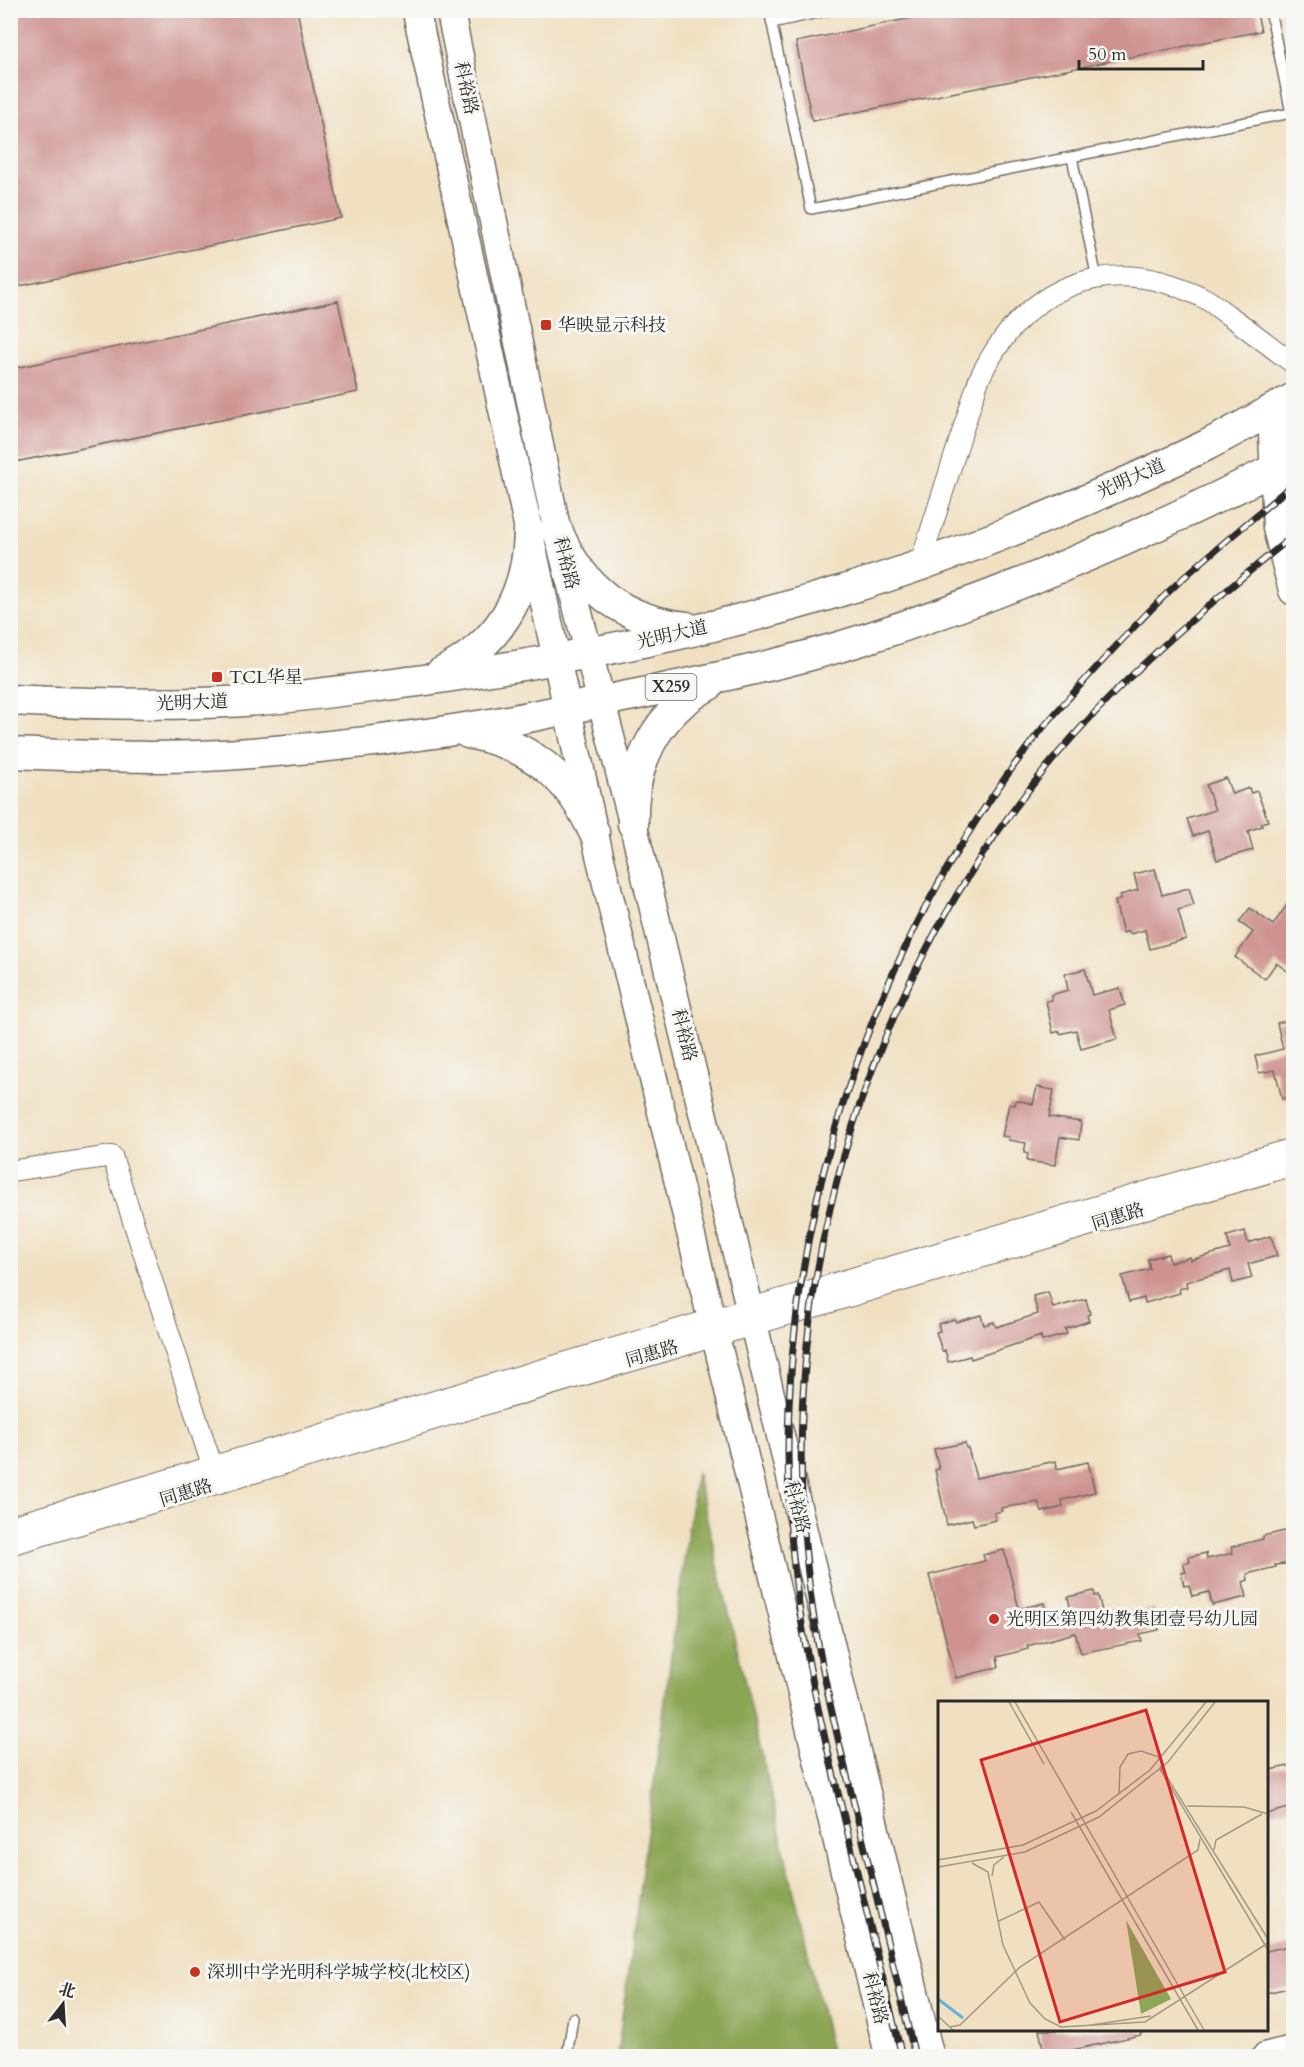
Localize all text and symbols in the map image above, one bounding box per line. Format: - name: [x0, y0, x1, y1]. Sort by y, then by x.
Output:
- scale bar: [1079, 33, 1204, 71]
- text: 50 m: [1088, 42, 1127, 67]
- street label: 科裕路: [448, 59, 484, 117]
- place label: 华映显示科技: [558, 313, 666, 338]
- marker: 华映显示科技: [539, 318, 553, 332]
- street label: 光明大道: [1093, 453, 1169, 505]
- street label: 科裕路: [547, 534, 585, 592]
- street label: 光明大道: [634, 615, 710, 655]
- place label: TCL华星: [229, 665, 303, 690]
- marker: TCL华星: [210, 670, 224, 684]
- road number: X259: [646, 674, 696, 700]
- street label: 光明大道: [156, 689, 228, 717]
- street label: 科裕路: [665, 1006, 703, 1064]
- street label: 同惠路: [1089, 1197, 1147, 1237]
- street label: 同惠路: [623, 1335, 681, 1373]
- street label: 同惠路: [157, 1473, 215, 1513]
- street label: 科裕路: [778, 1478, 816, 1536]
- place label: 光明区第四幼教集团壹号幼儿园: [1006, 1607, 1258, 1632]
- marker: 光明区第四幼教集团壹号幼儿园: [987, 1612, 1001, 1626]
- inset map: [938, 1701, 1268, 2031]
- place label: 深圳中学光明科学城学校(北校区): [207, 1960, 470, 1985]
- marker: 深圳中学光明科学城学校(北校区): [188, 1965, 202, 1979]
- street label: 科裕路: [856, 1969, 894, 2027]
- north arrow: [33, 1974, 93, 2034]
- text: 北: [56, 1978, 78, 2003]

